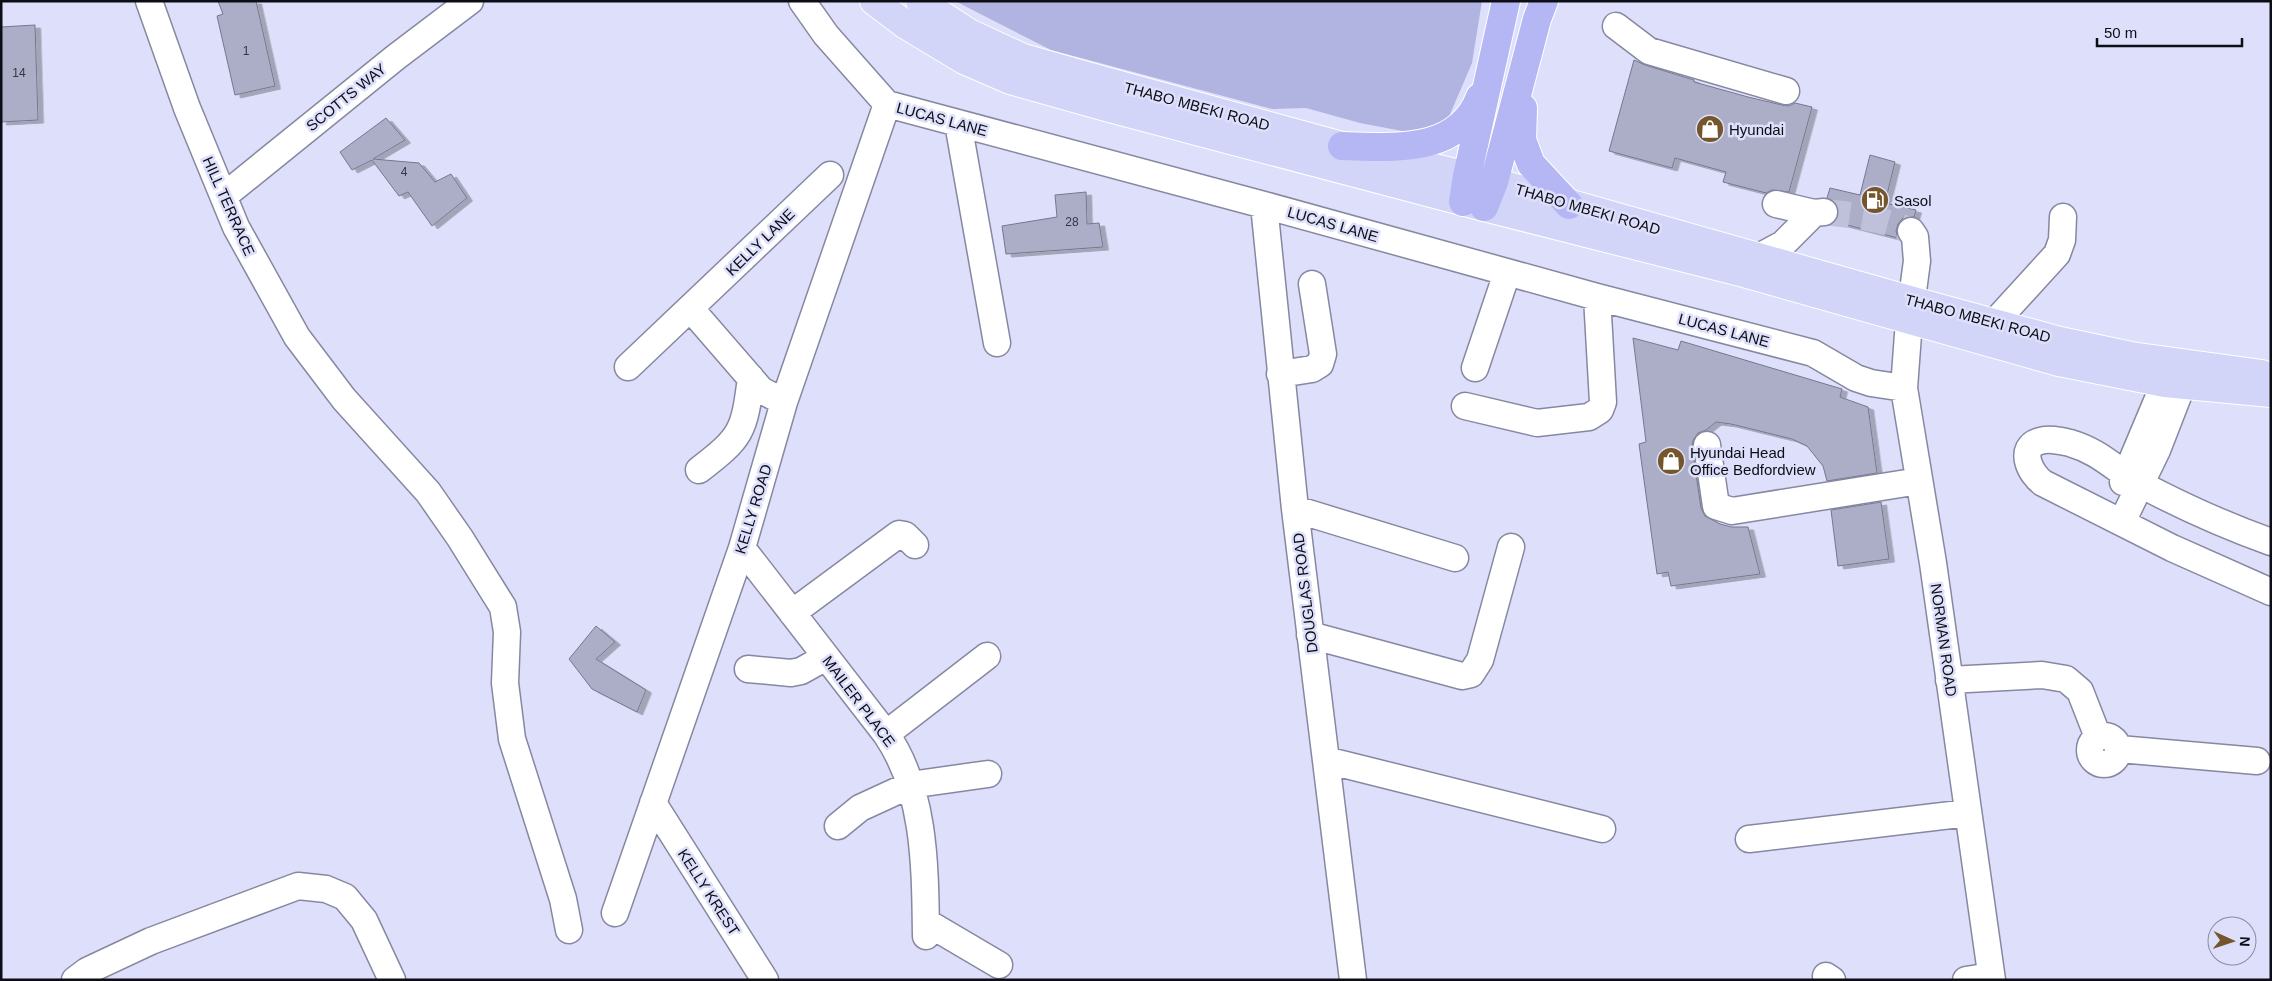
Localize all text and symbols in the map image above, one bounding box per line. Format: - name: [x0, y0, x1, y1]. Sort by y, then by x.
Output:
- scale bar: [2097, 15, 2242, 47]
- text: 50 m: [2104, 24, 2137, 41]
- house number: 1: [243, 44, 250, 58]
- street label: SCOTTS WAY: [303, 60, 389, 134]
- house number: 14: [12, 66, 26, 80]
- street label: THABO MBEKI ROAD: [1122, 78, 1272, 134]
- street label: LUCAS LANE: [895, 99, 989, 139]
- shop icon: Hyundai: [1695, 114, 1725, 144]
- place label: Hyundai: [1729, 121, 1784, 138]
- street label: HILL TERRACE: [200, 154, 258, 258]
- house number: 4: [401, 165, 408, 179]
- street label: THABO MBEKI ROAD: [1514, 180, 1663, 238]
- fuel station icon: Sasol: [1860, 185, 1890, 215]
- place label: Sasol: [1894, 192, 1932, 209]
- street label: LUCAS LANE: [1286, 203, 1380, 245]
- street label: KELLY LANE: [722, 205, 798, 279]
- house number: 28: [1065, 215, 1079, 229]
- street label: THABO MBEKI ROAD: [1903, 290, 2053, 346]
- street label: LUCAS LANE: [1677, 310, 1771, 350]
- place label: Hyundai Head Office Bedfordview: [1690, 444, 1816, 478]
- shop icon: Hyundai Head Office Bedfordview: [1656, 446, 1686, 476]
- street label: KELLY ROAD: [731, 462, 775, 556]
- street label: DOUGLAS ROAD: [1289, 532, 1321, 654]
- street label: NORMAN ROAD: [1928, 582, 1960, 698]
- street label: MAILER PLACE: [819, 652, 899, 750]
- street label: KELLY KREST: [675, 846, 743, 938]
- north arrow: [2207, 916, 2257, 966]
- text: N: [2237, 936, 2253, 947]

